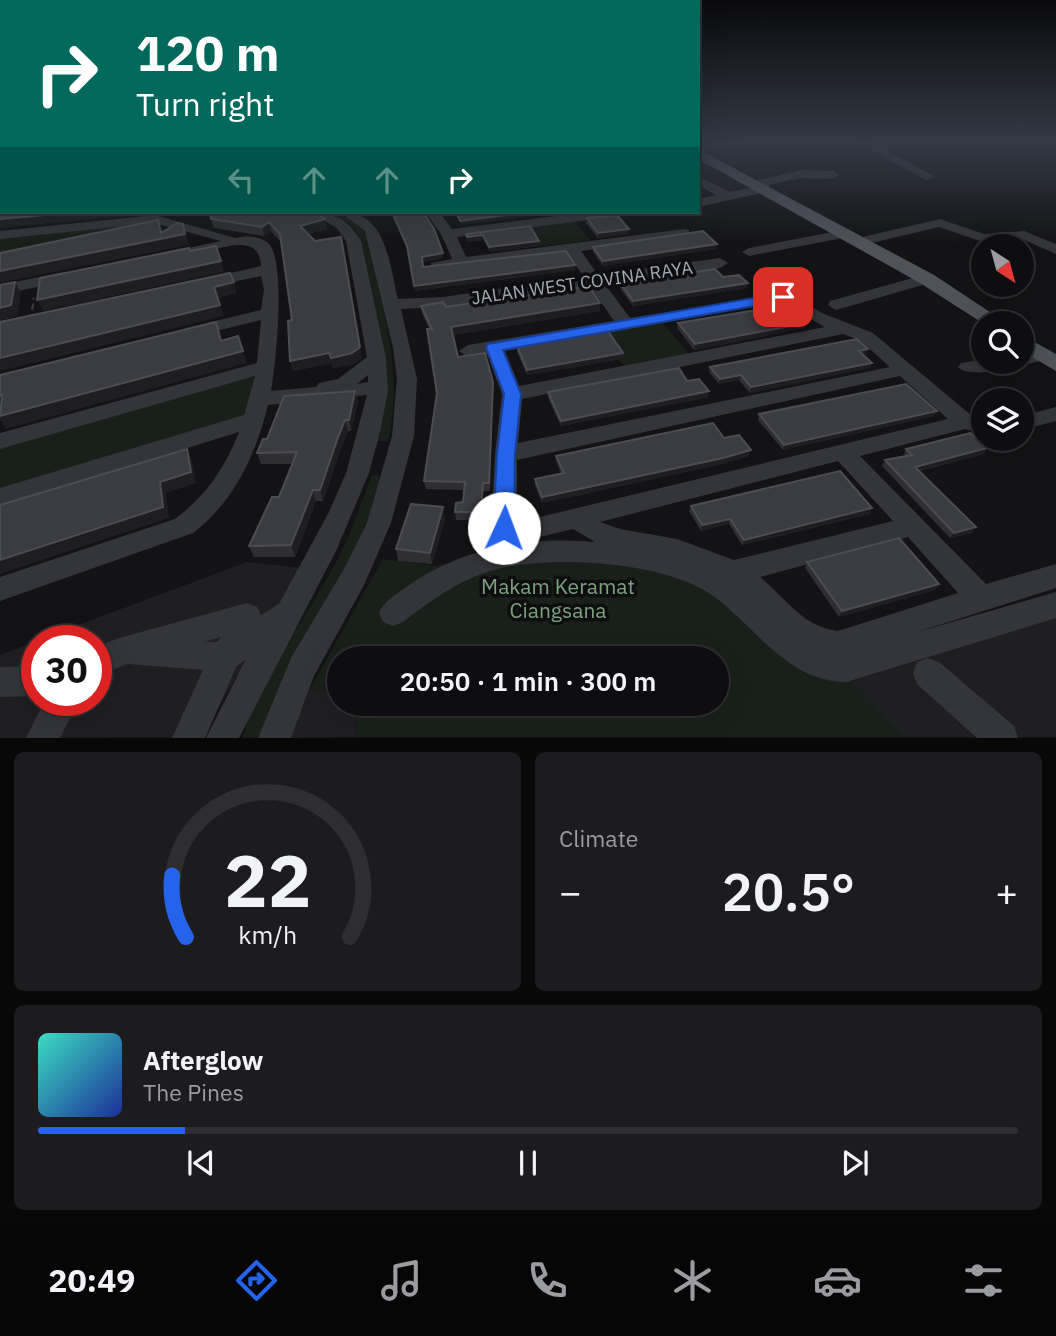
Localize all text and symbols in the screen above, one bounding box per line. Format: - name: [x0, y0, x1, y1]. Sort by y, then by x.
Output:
- text: 120 m: [136, 21, 280, 84]
- icon: right: [21, 28, 112, 119]
- text: Turn right: [136, 83, 274, 125]
- icon: left: [222, 161, 260, 199]
- icon: ahead: [295, 161, 333, 199]
- icon: ahead: [368, 161, 406, 199]
- icon: right: [441, 161, 479, 199]
- north arrow: [971, 234, 1034, 298]
- map controls: [971, 234, 1034, 451]
- street label: JALAN WEST COVINA RAYA: [470, 256, 695, 309]
- pin: [753, 267, 813, 327]
- icon: arrive: [764, 278, 802, 316]
- button: search: [971, 311, 1034, 374]
- button: layers: [971, 388, 1034, 451]
- position arrow: [467, 491, 541, 565]
- park label: Makam Keramat Ciangsana: [481, 572, 635, 624]
- speed limit sign: 30: [21, 625, 112, 716]
- text: 20:50 · 1 min · 300 m: [400, 664, 656, 698]
- text: Climate: [559, 823, 638, 853]
- text: 22: [224, 833, 311, 928]
- text: 20.5°: [722, 858, 855, 925]
- text: −: [559, 867, 582, 916]
- text: +: [995, 867, 1018, 916]
- text: km/h: [238, 918, 297, 951]
- text: Afterglow: [143, 1043, 263, 1077]
- text: The Pines: [143, 1077, 244, 1107]
- icon: previous: [182, 1144, 220, 1182]
- icon: pause: [509, 1144, 547, 1182]
- icon: next: [836, 1144, 874, 1182]
- icon: directions: [232, 1256, 281, 1305]
- icon: music: [377, 1256, 426, 1305]
- icon: phone: [523, 1256, 572, 1305]
- icon: climate: [668, 1256, 717, 1305]
- icon: car: [813, 1256, 862, 1305]
- icon: filters: [959, 1256, 1008, 1305]
- text: 20:49: [48, 1259, 136, 1301]

